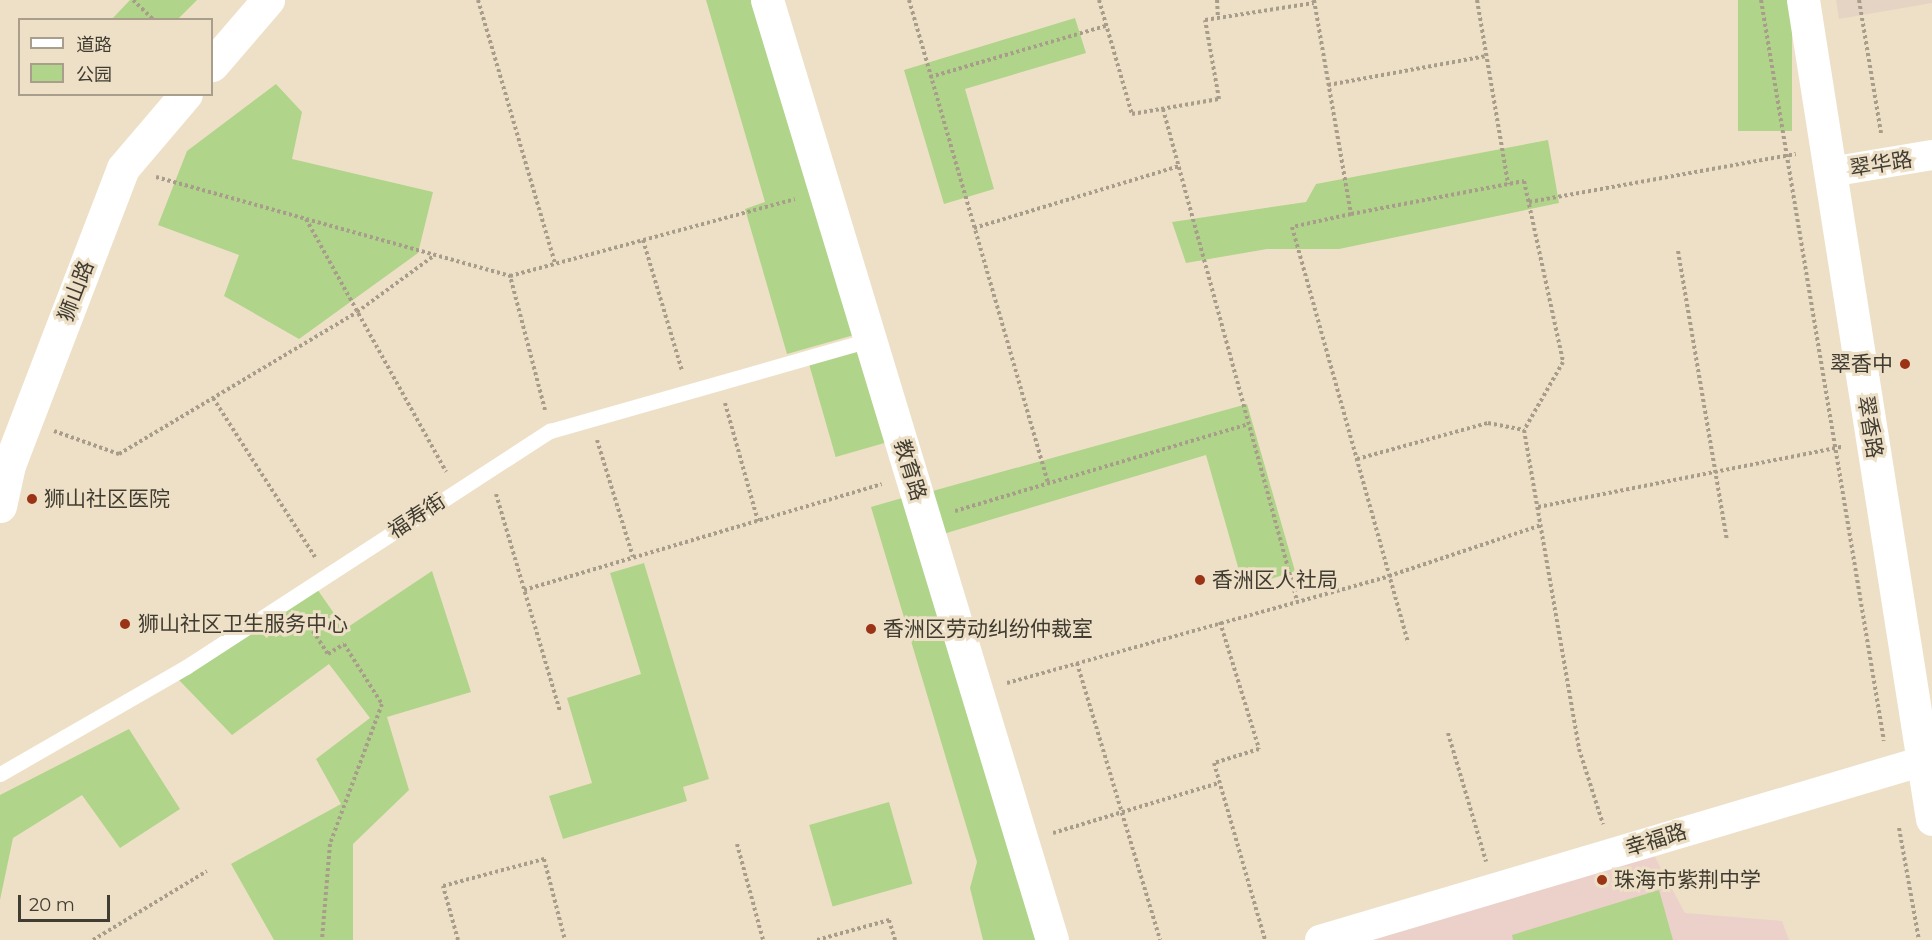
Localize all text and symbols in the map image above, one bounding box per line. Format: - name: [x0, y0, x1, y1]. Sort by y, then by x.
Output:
- legend: [18, 18, 213, 96]
- text: 道路: [76, 34, 112, 56]
- text: 公园: [76, 64, 112, 86]
- street label: 翠华路: [1848, 147, 1914, 181]
- street label: 狮山路: [53, 257, 99, 325]
- place label: 翠香中: [1830, 351, 1893, 377]
- marker: 翠香中: [1898, 357, 1912, 371]
- street label: 翠香路: [1853, 394, 1887, 460]
- street label: 教育路: [889, 436, 931, 504]
- place label: 狮山社区医院: [44, 486, 170, 512]
- street label: 福寿街: [384, 488, 450, 544]
- marker: 狮山社区医院: [25, 492, 39, 506]
- place label: 香洲区人社局: [1212, 567, 1338, 593]
- marker: 香洲区人社局: [1193, 573, 1207, 587]
- place label: 狮山社区卫生服务中心: [138, 611, 348, 637]
- marker: 狮山社区卫生服务中心: [116, 615, 134, 633]
- place label: 香洲区劳动纠纷仲裁室: [883, 616, 1093, 642]
- marker: 香洲区劳动纠纷仲裁室: [864, 622, 878, 636]
- street label: 幸福路: [1622, 819, 1690, 861]
- place label: 珠海市紫荆中学: [1614, 867, 1761, 893]
- marker: 珠海市紫荆中学: [1595, 873, 1609, 887]
- scale bar: [21, 883, 112, 921]
- text: 20 m: [29, 894, 75, 916]

